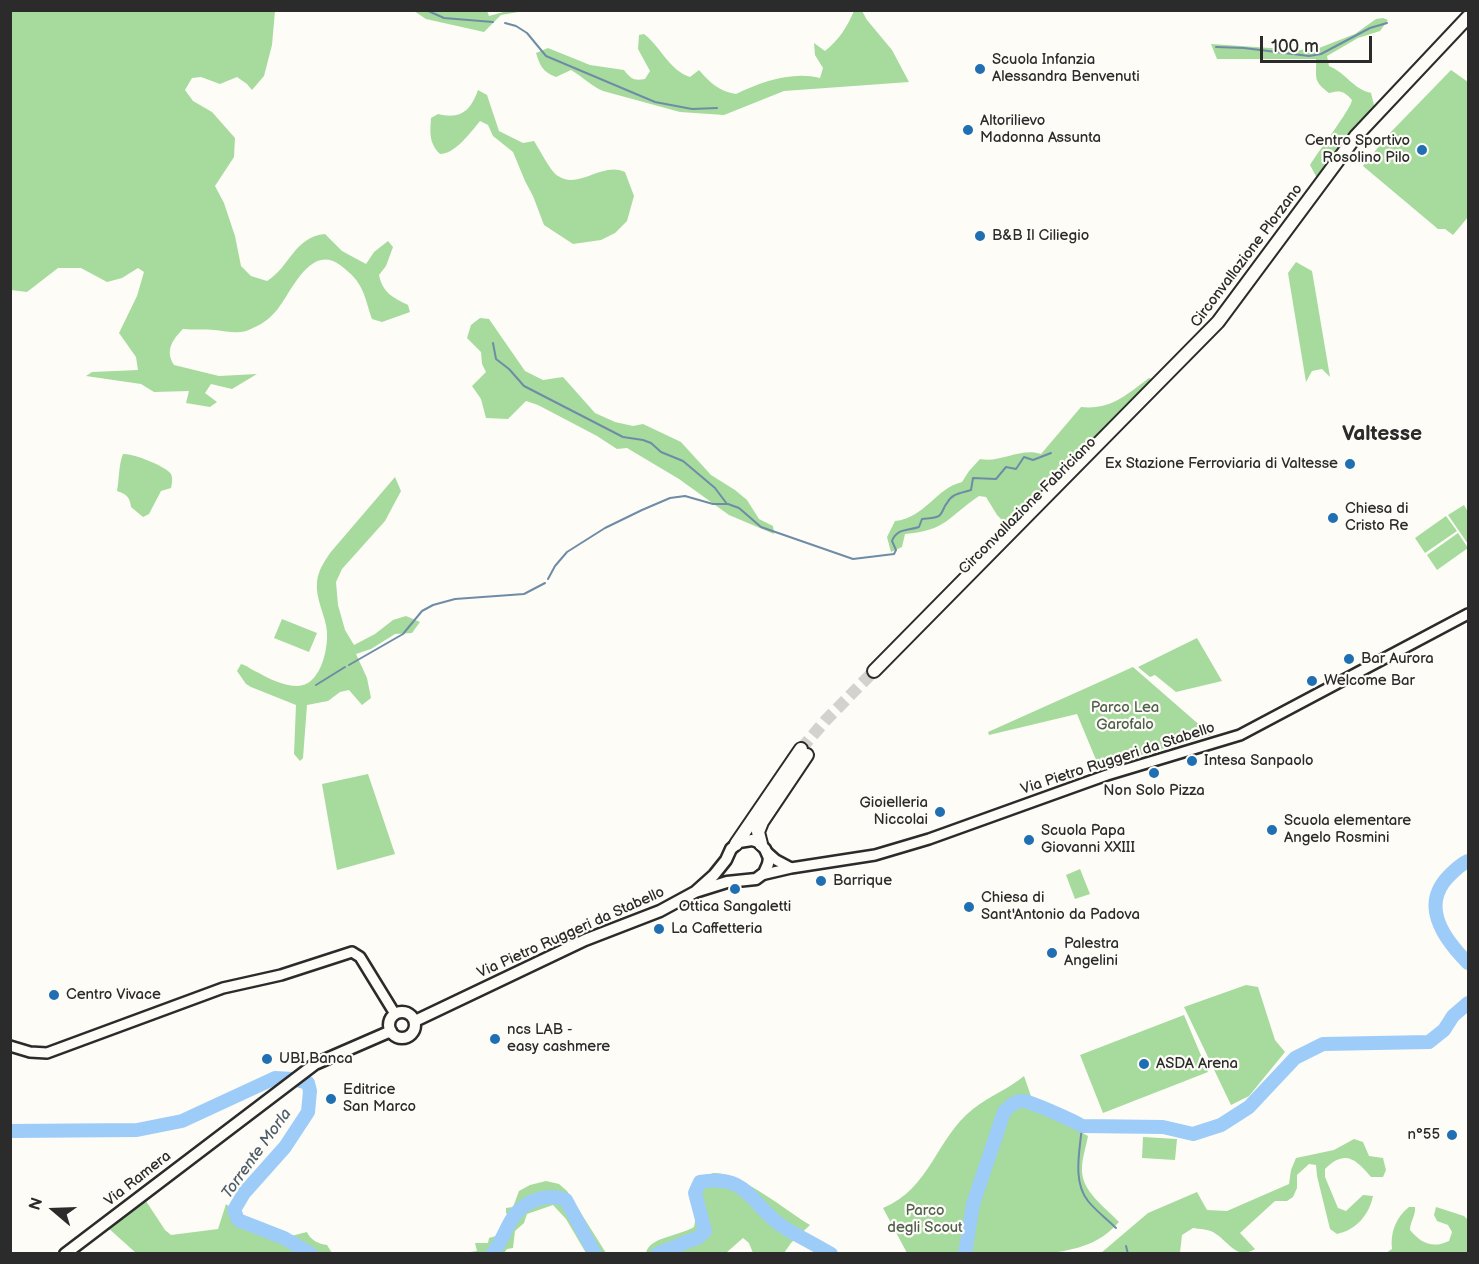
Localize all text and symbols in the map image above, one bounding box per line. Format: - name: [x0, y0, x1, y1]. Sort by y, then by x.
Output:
- scale bar: [1263, 24, 1376, 62]
- text: 100 m: [1271, 36, 1319, 57]
- place label: Scuola Infanzia Alessandra Benvenuti: [992, 51, 1140, 86]
- marker: Scuola Infanzia Alessandra Benvenuti: [973, 62, 987, 76]
- place label: Altorilievo Madonna Assunta: [980, 112, 1101, 147]
- marker: Altorilievo Madonna Assunta: [961, 123, 975, 137]
- place label: Centro Sportivo Rosolino Pilo: [1305, 132, 1410, 167]
- marker: Centro Sportivo Rosolino Pilo: [1415, 143, 1429, 157]
- street label: Circonvallazione Plorzano: [1187, 181, 1307, 331]
- place label: B&B Il Ciliegio: [992, 227, 1089, 245]
- marker: B&B Il Ciliegio: [973, 229, 987, 243]
- district label: Valtesse: [1342, 422, 1422, 448]
- street label: Circonvallazione Fabriciano: [956, 434, 1100, 578]
- place label: Ex Stazione Ferroviaria di Valtesse: [1105, 455, 1338, 473]
- marker: Ex Stazione Ferroviaria di Valtesse: [1343, 457, 1357, 471]
- place label: Chiesa di Cristo Re: [1345, 500, 1408, 535]
- marker: Chiesa di Cristo Re: [1326, 511, 1340, 525]
- place label: Bar Aurora: [1361, 650, 1434, 668]
- marker: Bar Aurora: [1342, 652, 1356, 666]
- place label: Welcome Bar: [1324, 672, 1415, 690]
- marker: Welcome Bar: [1305, 674, 1319, 688]
- park label: Parco Lea Garofalo: [1091, 699, 1159, 734]
- street label: Via Pietro Ruggeri da Stabello: [1019, 719, 1217, 799]
- place label: Intesa Sanpaolo: [1204, 752, 1314, 770]
- marker: Intesa Sanpaolo: [1185, 754, 1199, 768]
- marker: Non Solo Pizza: [1147, 766, 1161, 780]
- place label: Non Solo Pizza: [1103, 782, 1205, 800]
- place label: Gioielleria Niccolai: [859, 794, 928, 829]
- marker: Gioielleria Niccolai: [933, 805, 947, 819]
- place label: Scuola elementare Angelo Rosmini: [1284, 812, 1411, 847]
- place label: Scuola Papa Giovanni XXIII: [1041, 822, 1135, 857]
- marker: Scuola elementare Angelo Rosmini: [1265, 823, 1279, 837]
- marker: Scuola Papa Giovanni XXIII: [1022, 833, 1036, 847]
- place label: Barrique: [833, 872, 892, 890]
- marker: Barrique: [814, 874, 828, 888]
- marker: Ottica Sangaletti: [728, 882, 742, 896]
- street label: Via Pietro Ruggeri da Stabello: [475, 883, 667, 983]
- place label: Chiesa di Sant'Antonio da Padova: [981, 889, 1140, 924]
- place label: Ottica Sangaletti: [679, 898, 791, 916]
- marker: Chiesa di Sant'Antonio da Padova: [962, 900, 976, 914]
- place label: La Caffetteria: [671, 920, 762, 938]
- marker: La Caffetteria: [652, 922, 666, 936]
- place label: Palestra Angelini: [1064, 935, 1119, 970]
- marker: Palestra Angelini: [1045, 946, 1059, 960]
- place label: Centro Vivace: [66, 986, 161, 1004]
- marker: Centro Vivace: [47, 988, 61, 1002]
- place label: ncs LAB - easy cashmere: [507, 1021, 610, 1056]
- marker: ncs LAB - easy cashmere: [488, 1032, 502, 1046]
- place label: UBI Banca: [279, 1050, 353, 1068]
- marker: UBI Banca: [260, 1052, 274, 1066]
- place label: ASDA Arena: [1156, 1055, 1238, 1073]
- marker: ASDA Arena: [1137, 1057, 1151, 1071]
- place label: Editrice San Marco: [343, 1081, 416, 1116]
- marker: Editrice San Marco: [324, 1092, 338, 1106]
- water label: Torrente Morla: [218, 1105, 296, 1203]
- place label: n°55: [1407, 1126, 1440, 1144]
- marker: n°55: [1445, 1128, 1459, 1142]
- street label: Via Ramera: [101, 1147, 175, 1211]
- north arrow: [24, 1180, 84, 1240]
- text: N: [26, 1195, 47, 1213]
- park label: Parco degli Scout: [887, 1202, 963, 1237]

